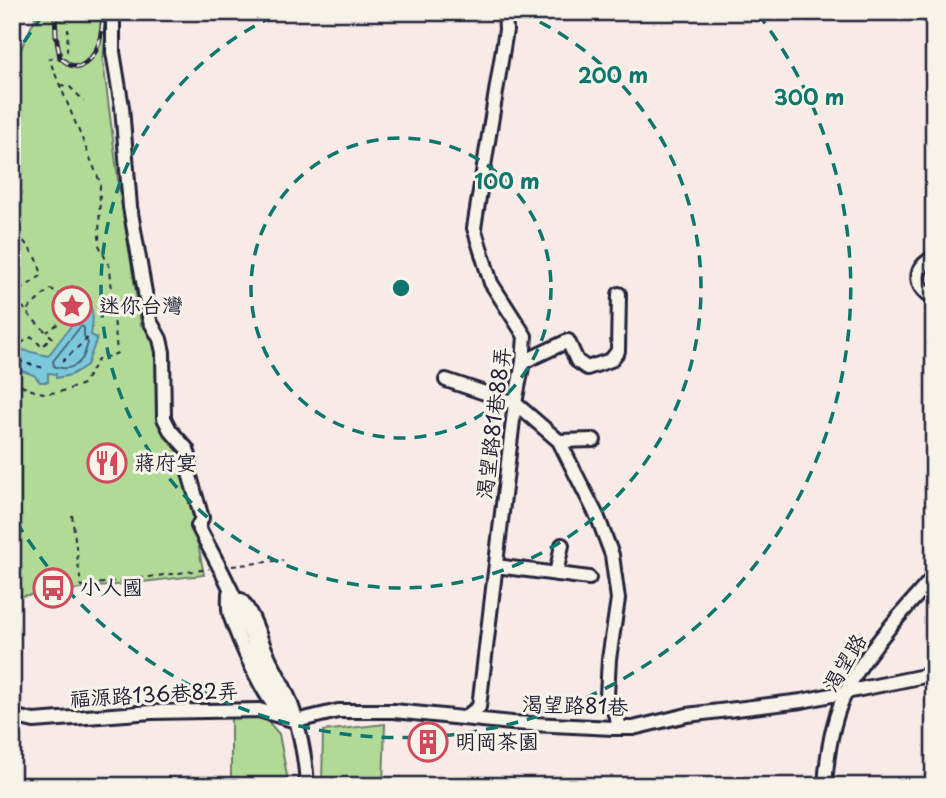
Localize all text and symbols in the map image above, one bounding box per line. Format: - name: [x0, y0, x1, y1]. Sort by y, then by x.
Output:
- text: 200 m: [578, 58, 648, 90]
- text: 300 m: [774, 80, 844, 112]
- text: 100 m: [474, 164, 540, 196]
- centre of rings: [389, 276, 413, 300]
- place icon: 迷你台灣: [51, 285, 93, 327]
- place label: 迷你台灣: [99, 288, 183, 320]
- street label: 渴望路81巷88弄: [467, 345, 517, 501]
- restaurant icon: 蔣府宴: [86, 442, 128, 484]
- place label: 蔣府宴: [134, 445, 197, 477]
- bus stop icon: 小人國: [32, 567, 74, 609]
- place label: 小人國: [80, 570, 143, 602]
- street label: 渴望路: [813, 627, 873, 697]
- street label: 福源路136巷82弄: [69, 673, 239, 713]
- street label: 渴望路81巷: [521, 686, 629, 722]
- building icon: 明岡茶園: [407, 721, 449, 763]
- place label: 明岡茶園: [455, 724, 539, 756]

